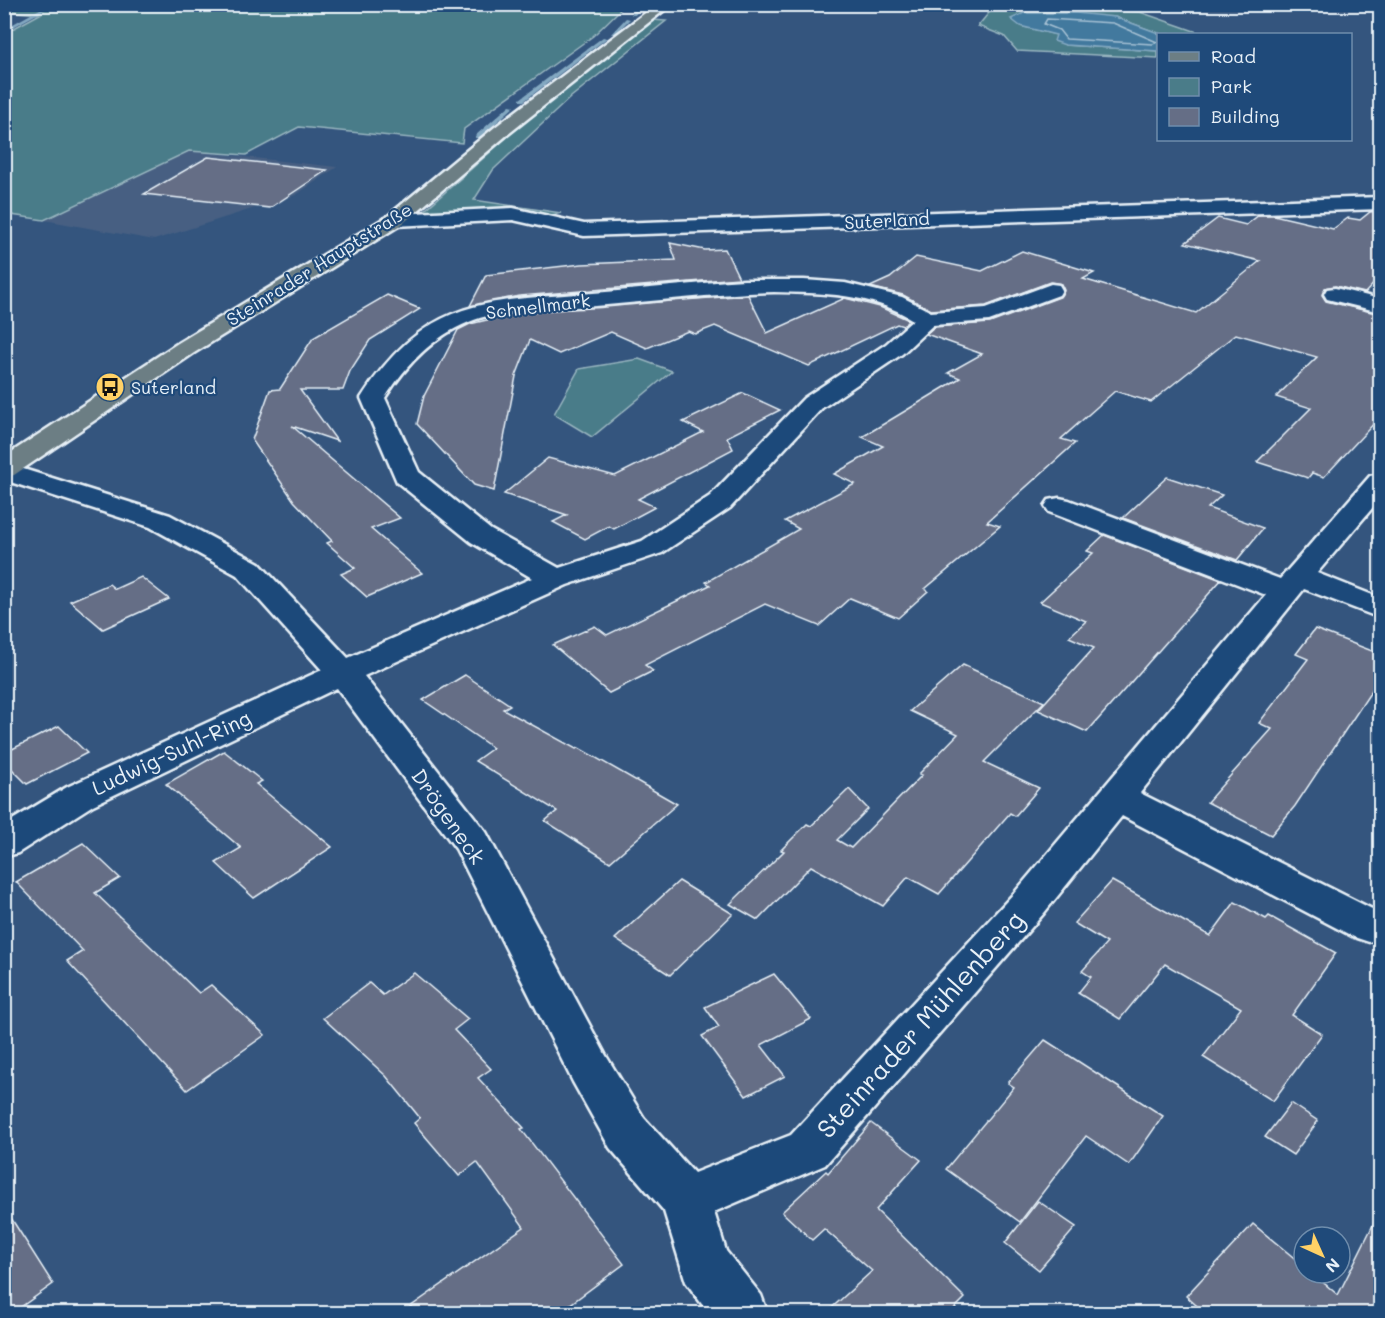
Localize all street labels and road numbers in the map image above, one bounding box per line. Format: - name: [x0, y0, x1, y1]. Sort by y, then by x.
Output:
- street label: Steinrader Hauptstraße: [222, 197, 416, 331]
- street label: Suterland: [844, 206, 930, 234]
- street label: Schnellmark: [484, 288, 592, 324]
- street label: Ludwig-Suhl-Ring: [87, 703, 255, 801]
- street label: Drögeneck: [406, 763, 492, 869]
- street label: Steinrader Mühlenberg: [809, 903, 1031, 1145]

